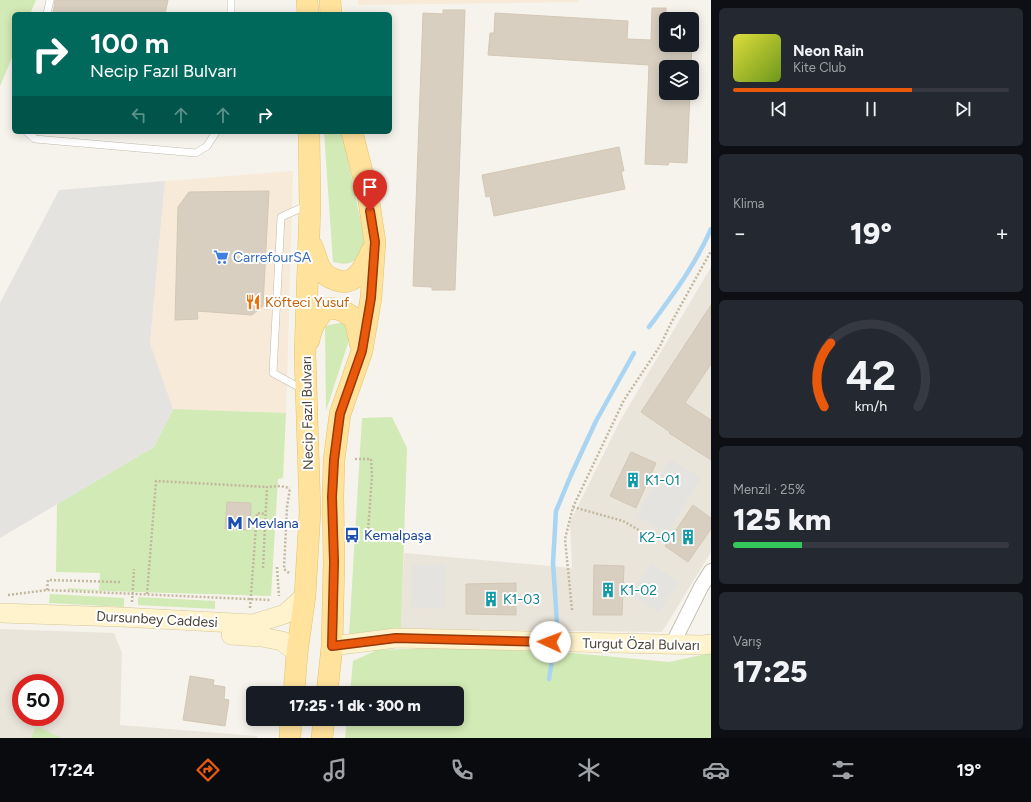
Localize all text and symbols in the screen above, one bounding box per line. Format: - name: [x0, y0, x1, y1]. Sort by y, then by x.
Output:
- map controls: [659, 12, 699, 100]
- button: sound: [659, 12, 699, 52]
- text: 100 m: [90, 26, 169, 60]
- icon: right: [24, 28, 76, 80]
- text: Neon Rain: [793, 42, 864, 60]
- text: Necip Fazıl Bulvarı: [90, 60, 237, 82]
- button: layers: [659, 60, 699, 100]
- text: Kite Club: [793, 60, 846, 75]
- icon: previous: [768, 98, 790, 120]
- icon: pause: [860, 98, 882, 120]
- icon: next: [952, 98, 974, 120]
- icon: left: [128, 104, 150, 126]
- icon: ahead: [170, 104, 192, 126]
- icon: ahead: [212, 104, 234, 126]
- icon: right: [254, 104, 276, 126]
- pin: [353, 170, 387, 211]
- icon: arrive: [359, 176, 381, 198]
- text: Klima: [733, 196, 765, 211]
- text: 19°: [850, 215, 892, 252]
- text: −: [733, 220, 747, 247]
- text: +: [995, 220, 1009, 247]
- supermarket icon: CarrefourSA: [212, 248, 230, 266]
- place label: CarrefourSA: [233, 249, 312, 266]
- restaurant icon: Köfteci Yusuf: [244, 293, 262, 311]
- place label: Köfteci Yusuf: [265, 294, 350, 311]
- text: 42: [846, 350, 896, 400]
- street label: Necip Fazıl Bulvarı: [298, 356, 317, 470]
- text: km/h: [855, 397, 887, 415]
- building icon: K1-01: [624, 471, 642, 489]
- place label: K1-01: [645, 472, 680, 489]
- text: Menzil · 25%: [733, 482, 805, 497]
- text: 125 km: [733, 501, 831, 538]
- metro station icon: Mevlana: [226, 514, 244, 532]
- place label: Mevlana: [247, 515, 299, 532]
- bus stop icon: Kemalpaşa: [343, 526, 361, 544]
- place label: Kemalpaşa: [364, 527, 431, 544]
- building icon: K2-01: [679, 528, 697, 546]
- place label: K2-01: [639, 529, 676, 546]
- building icon: K1-02: [599, 581, 617, 599]
- place label: K1-02: [620, 582, 657, 599]
- building icon: K1-03: [482, 590, 500, 608]
- place label: K1-03: [503, 591, 540, 608]
- street label: Dursunbey Caddesi: [96, 608, 218, 631]
- position arrow: [529, 621, 571, 663]
- text: Varış: [733, 634, 762, 649]
- street label: Turgut Özal Bulvarı: [582, 635, 700, 654]
- text: 17:25: [733, 653, 808, 690]
- speed limit sign: 50: [12, 674, 64, 726]
- text: 17:25 · 1 dk · 300 m: [289, 697, 421, 715]
- icon: directions: [194, 756, 222, 784]
- icon: music: [321, 756, 349, 784]
- icon: phone: [448, 756, 476, 784]
- icon: climate: [575, 756, 603, 784]
- icon: car: [702, 756, 730, 784]
- icon: filters: [829, 756, 857, 784]
- text: 17:24: [50, 759, 94, 781]
- text: 19°: [957, 759, 981, 781]

